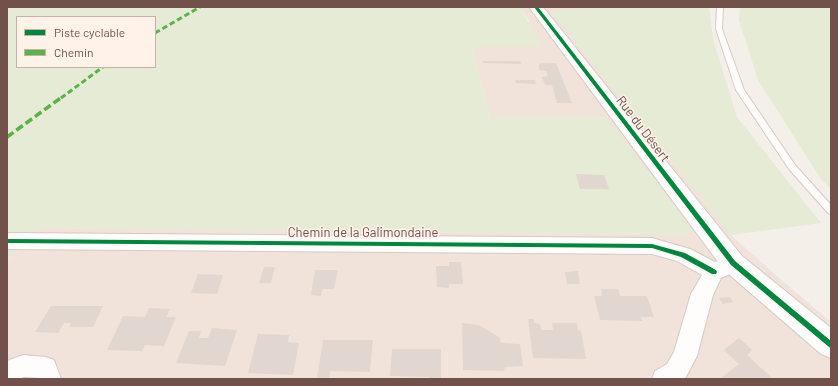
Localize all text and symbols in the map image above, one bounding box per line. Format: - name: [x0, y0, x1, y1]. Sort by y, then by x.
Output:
- legend: [16, 16, 156, 68]
- text: Piste cyclable: [54, 25, 125, 39]
- text: Chemin: [54, 45, 94, 59]
- street label: Rue du Désert: [613, 93, 673, 165]
- street label: Chemin de la Galimondaine: [288, 225, 438, 241]

